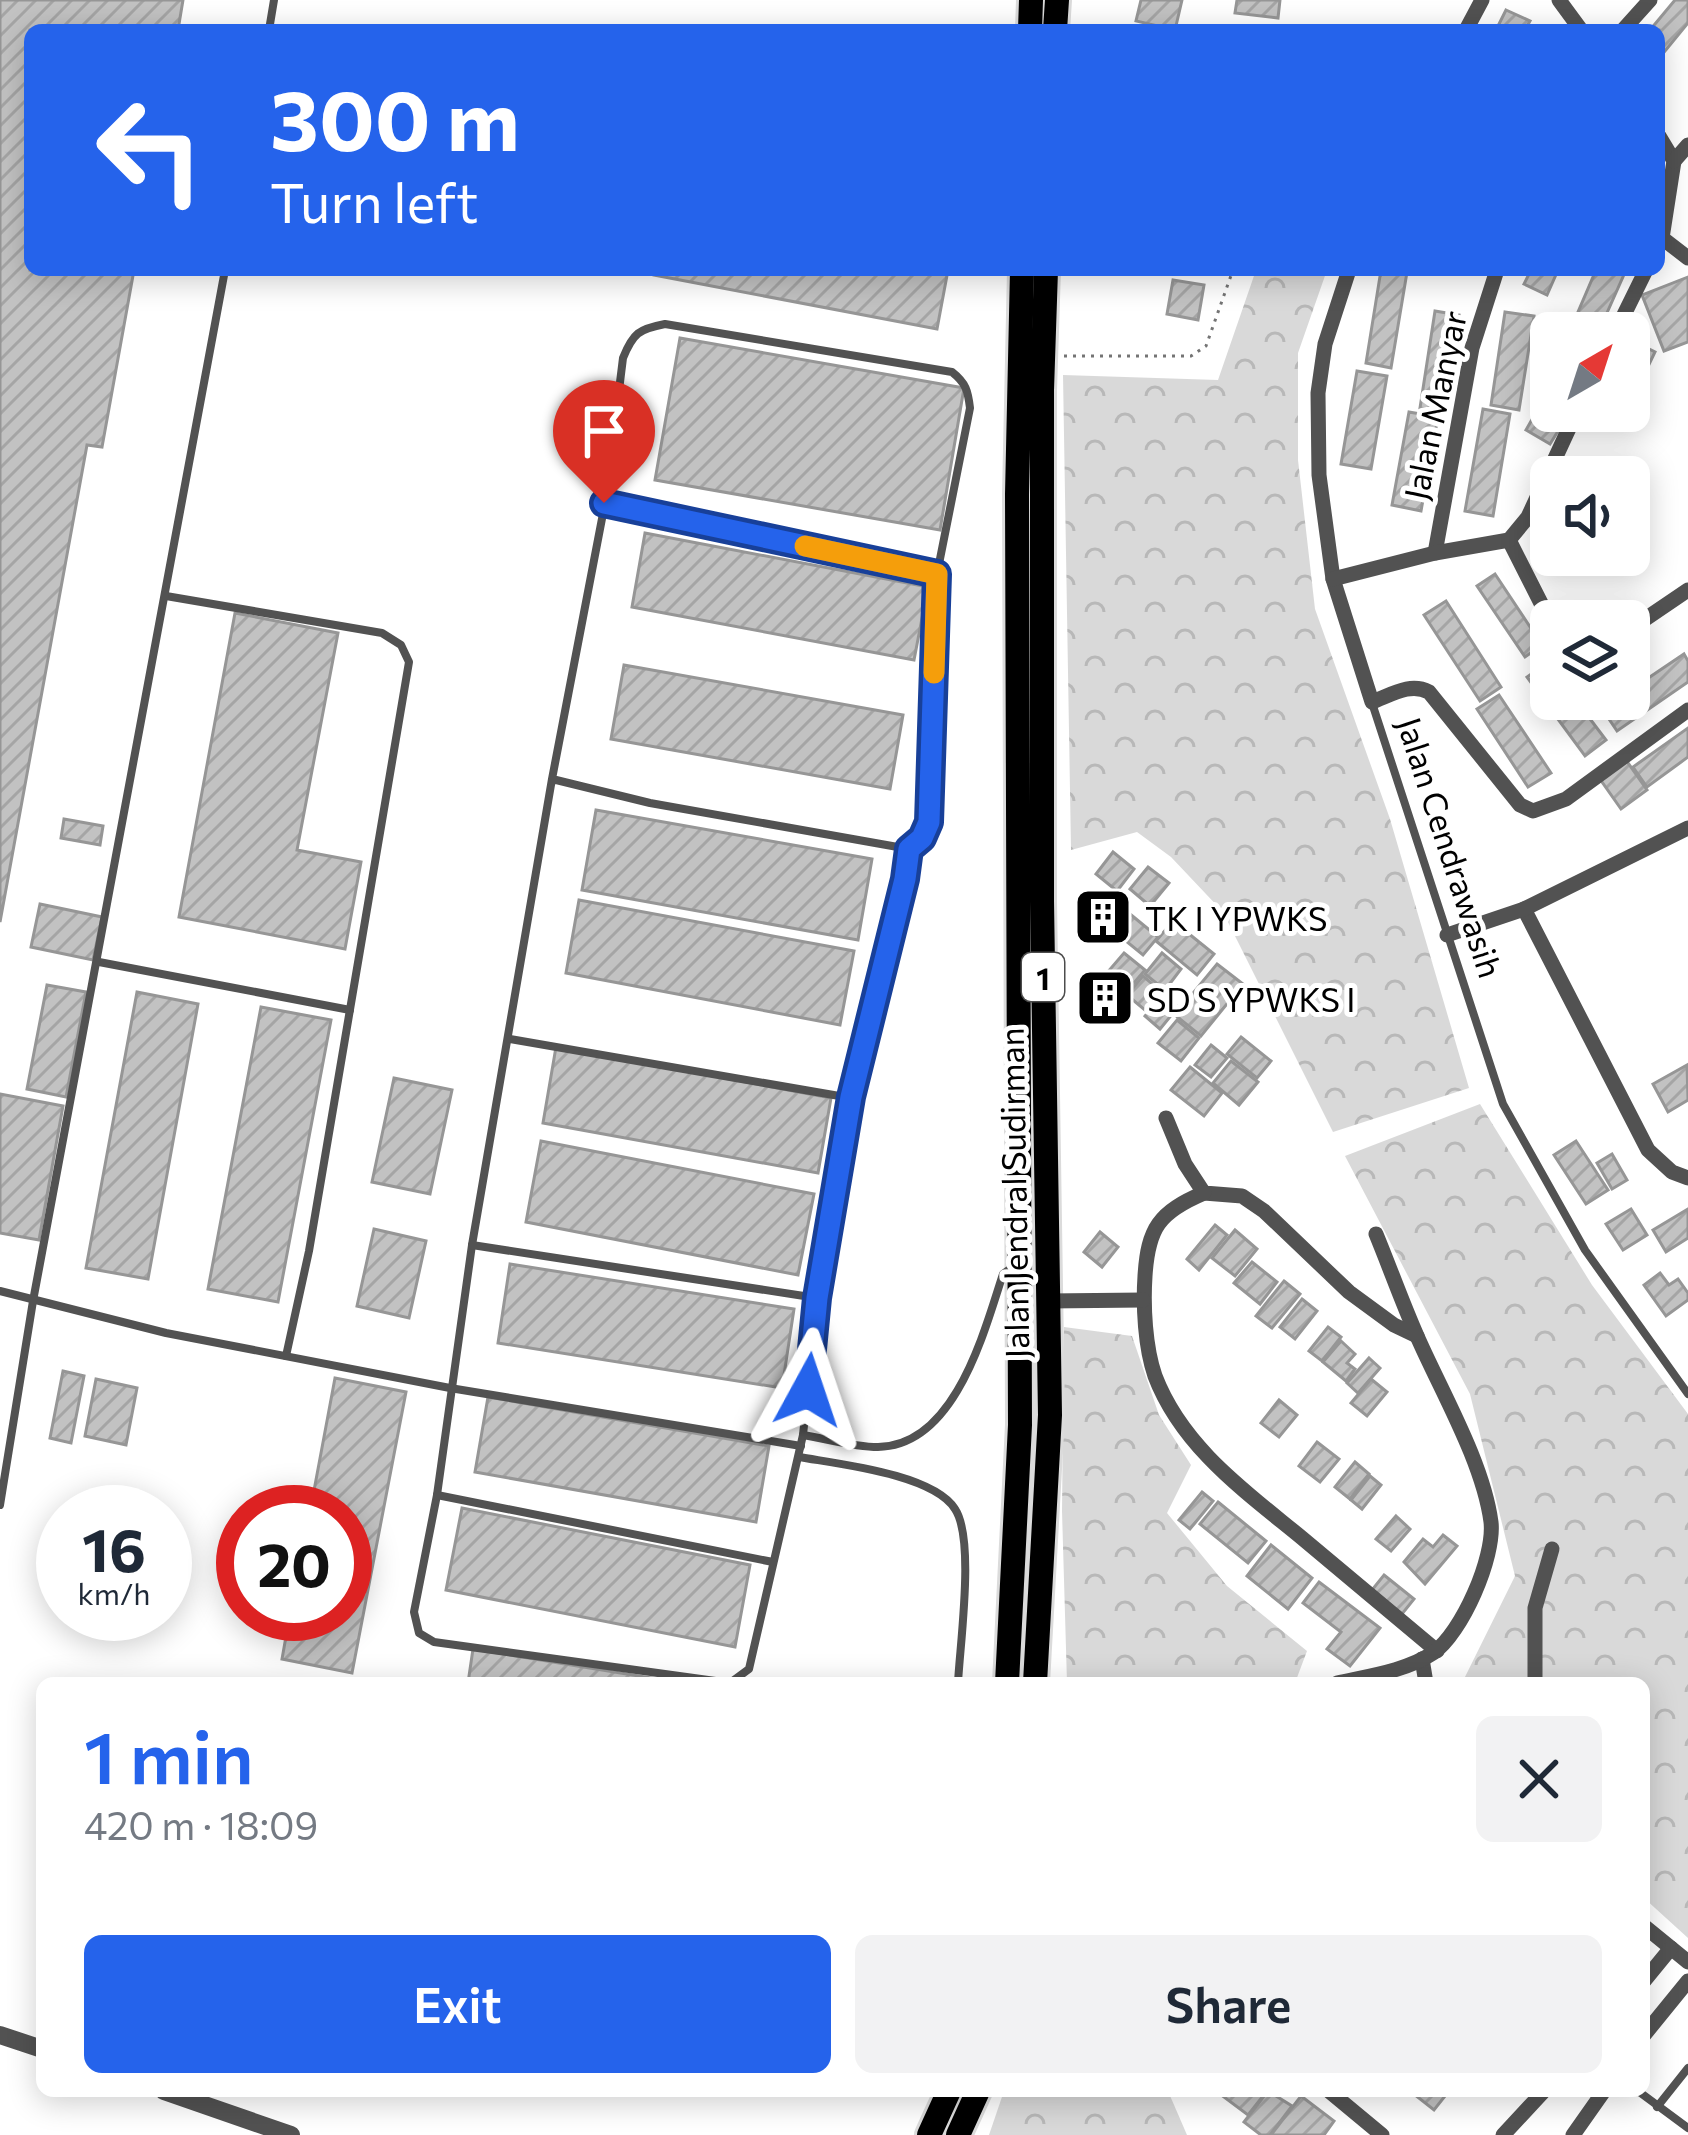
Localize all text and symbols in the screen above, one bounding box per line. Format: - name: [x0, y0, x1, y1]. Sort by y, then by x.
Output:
- text: 300 m: [270, 66, 520, 168]
- icon: left: [72, 72, 228, 228]
- text: Turn left: [270, 168, 478, 234]
- street label: Jalan Manyar: [1394, 307, 1474, 503]
- north arrow: [1530, 312, 1650, 432]
- map controls: [1530, 312, 1650, 720]
- pin: [553, 380, 655, 503]
- icon: arrive: [571, 398, 637, 464]
- button: sound: [1530, 456, 1650, 576]
- button: layers: [1530, 600, 1650, 720]
- street label: Jalan Cendrawasih: [1390, 712, 1512, 982]
- building icon: TK I YPWKS: [1072, 886, 1134, 948]
- place label: TK I YPWKS: [1145, 897, 1327, 938]
- road number: 1: [1022, 953, 1064, 1001]
- building icon: SD S YPWKS I: [1074, 967, 1136, 1029]
- place label: SD S YPWKS I: [1147, 978, 1356, 1019]
- street label: Jalan Jendral Sudirman: [990, 1027, 1036, 1359]
- position arrow: [745, 1327, 871, 1453]
- speed limit sign: 20: [216, 1485, 372, 1641]
- text: 16: [82, 1511, 146, 1584]
- text: km/h: [78, 1574, 150, 1611]
- text: 1 min: [84, 1711, 254, 1799]
- button: close: [1476, 1716, 1602, 1842]
- text: 420 m · 18:09: [84, 1800, 318, 1848]
- button: Exit: [84, 1935, 831, 2073]
- button: Share: [855, 1935, 1602, 2073]

